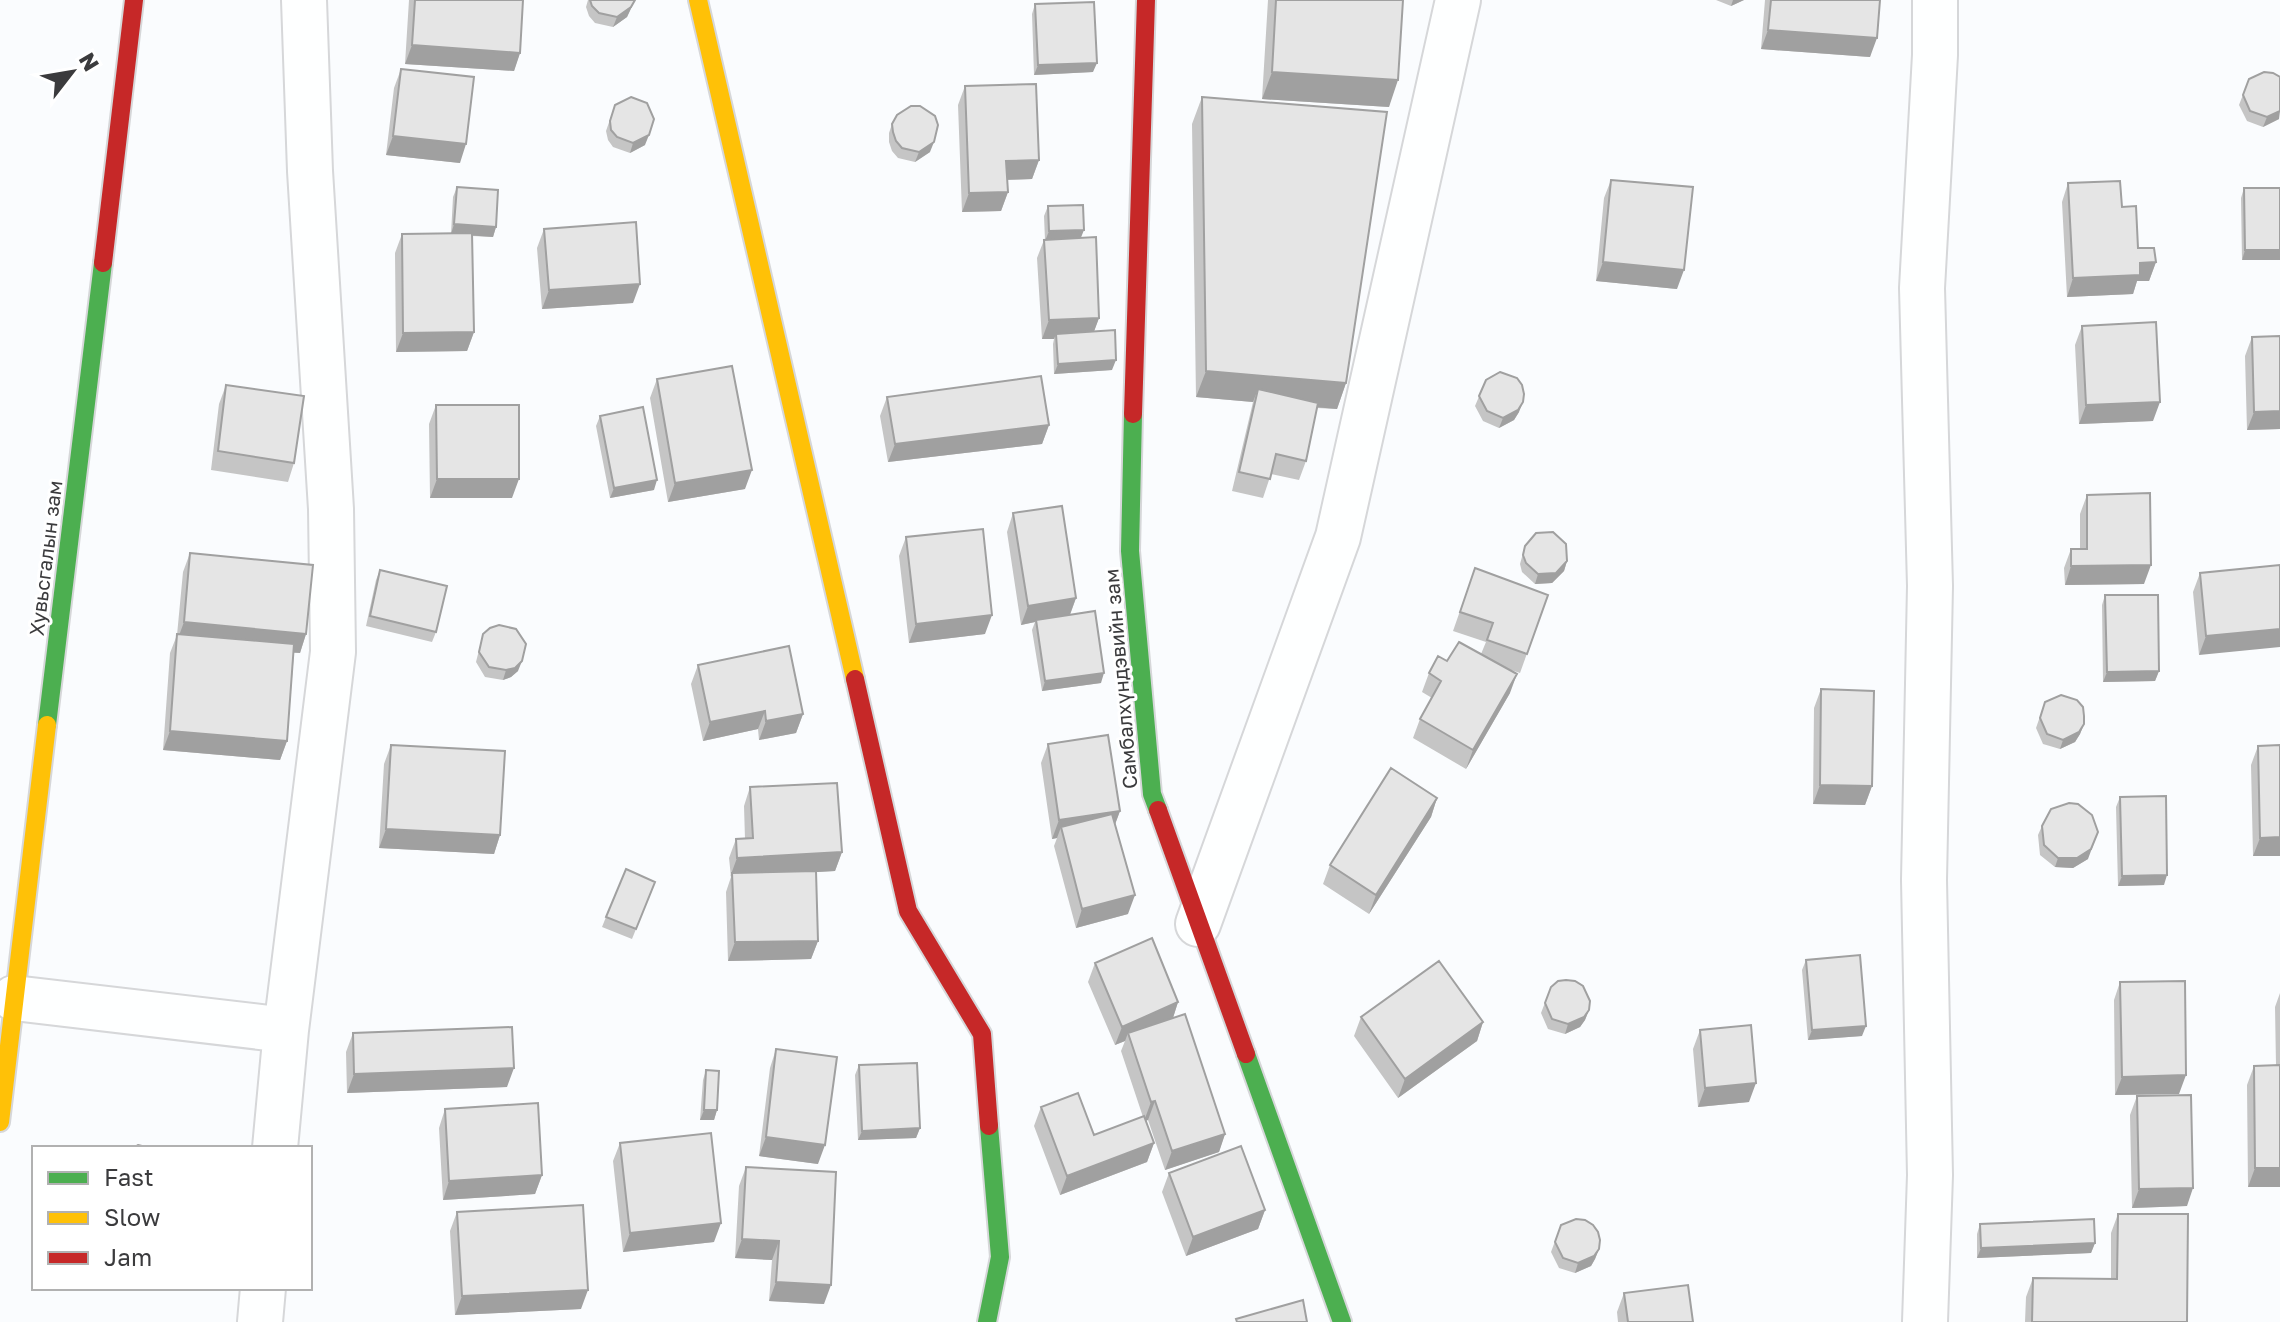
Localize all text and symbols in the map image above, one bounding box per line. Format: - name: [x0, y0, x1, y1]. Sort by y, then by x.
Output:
- north arrow: [32, 32, 112, 112]
- text: N: [74, 47, 105, 76]
- street label: Хувьсгалын зам: [24, 479, 66, 637]
- street label: Самбалхүндэвийн зам: [1098, 568, 1143, 790]
- legend: [32, 1146, 312, 1290]
- text: Fast: [104, 1162, 154, 1191]
- text: Slow: [104, 1202, 160, 1231]
- text: Jam: [104, 1242, 152, 1271]

